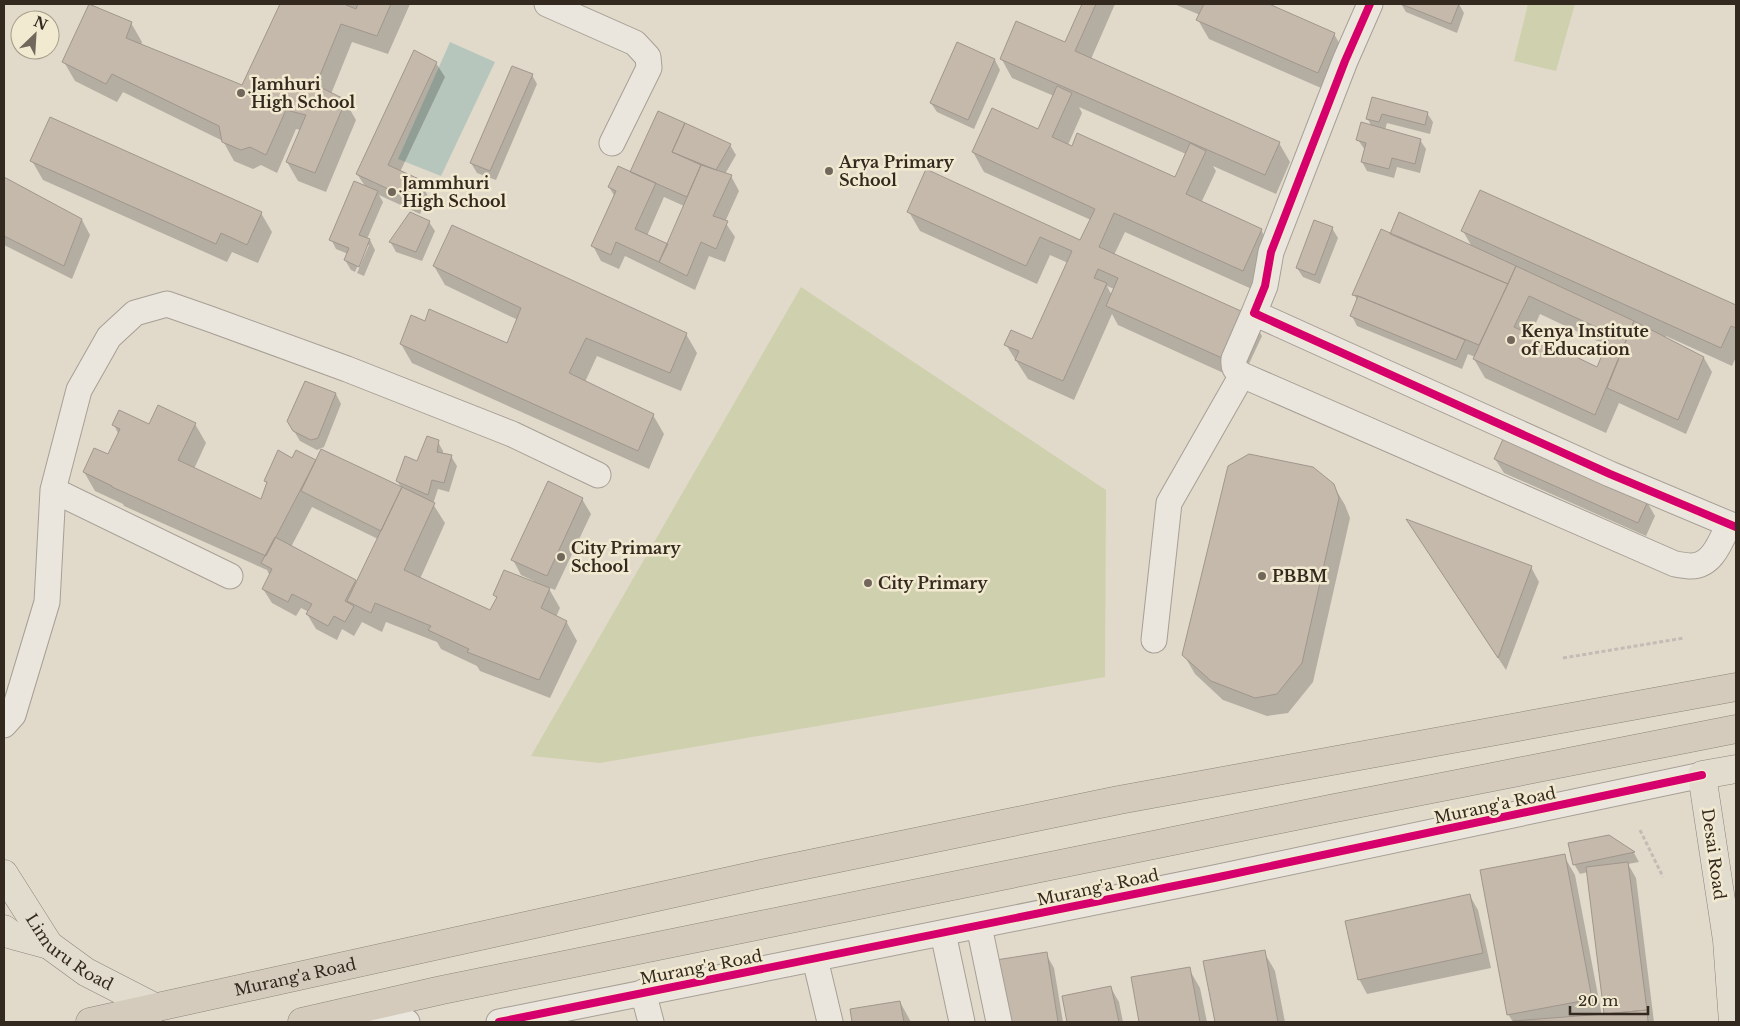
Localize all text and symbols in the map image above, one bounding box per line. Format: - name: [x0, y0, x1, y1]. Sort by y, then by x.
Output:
- north arrow: [10, 10, 60, 60]
- text: N: [31, 12, 50, 34]
- place label: Jamhuri High School: [248, 74, 356, 112]
- marker: Jamhuri High School: [235, 87, 247, 99]
- place label: Arya Primary School: [838, 152, 955, 190]
- marker: Arya Primary School: [823, 165, 835, 177]
- place label: Jammhuri High School: [399, 173, 507, 211]
- marker: Jammhuri High School: [386, 186, 398, 198]
- place label: Kenya Institute of Education: [1521, 321, 1649, 359]
- marker: Kenya Institute of Education: [1505, 334, 1517, 346]
- place label: City Primary School: [571, 538, 681, 576]
- marker: City Primary School: [555, 551, 567, 563]
- place label: PBBM: [1272, 566, 1327, 586]
- marker: PBBM: [1256, 570, 1268, 582]
- place label: City Primary: [878, 573, 988, 593]
- marker: City Primary: [862, 577, 874, 589]
- street label: Murang'a Road: [1432, 782, 1558, 828]
- street label: Desai Road: [1698, 807, 1730, 901]
- street label: Murang'a Road: [1035, 864, 1161, 910]
- street label: Limuru Road: [22, 910, 117, 994]
- street label: Murang'a Road: [638, 945, 764, 989]
- street label: Murang'a Road: [232, 954, 358, 1000]
- scale bar: [1570, 984, 1648, 1016]
- text: 20 m: [1578, 991, 1618, 1010]

